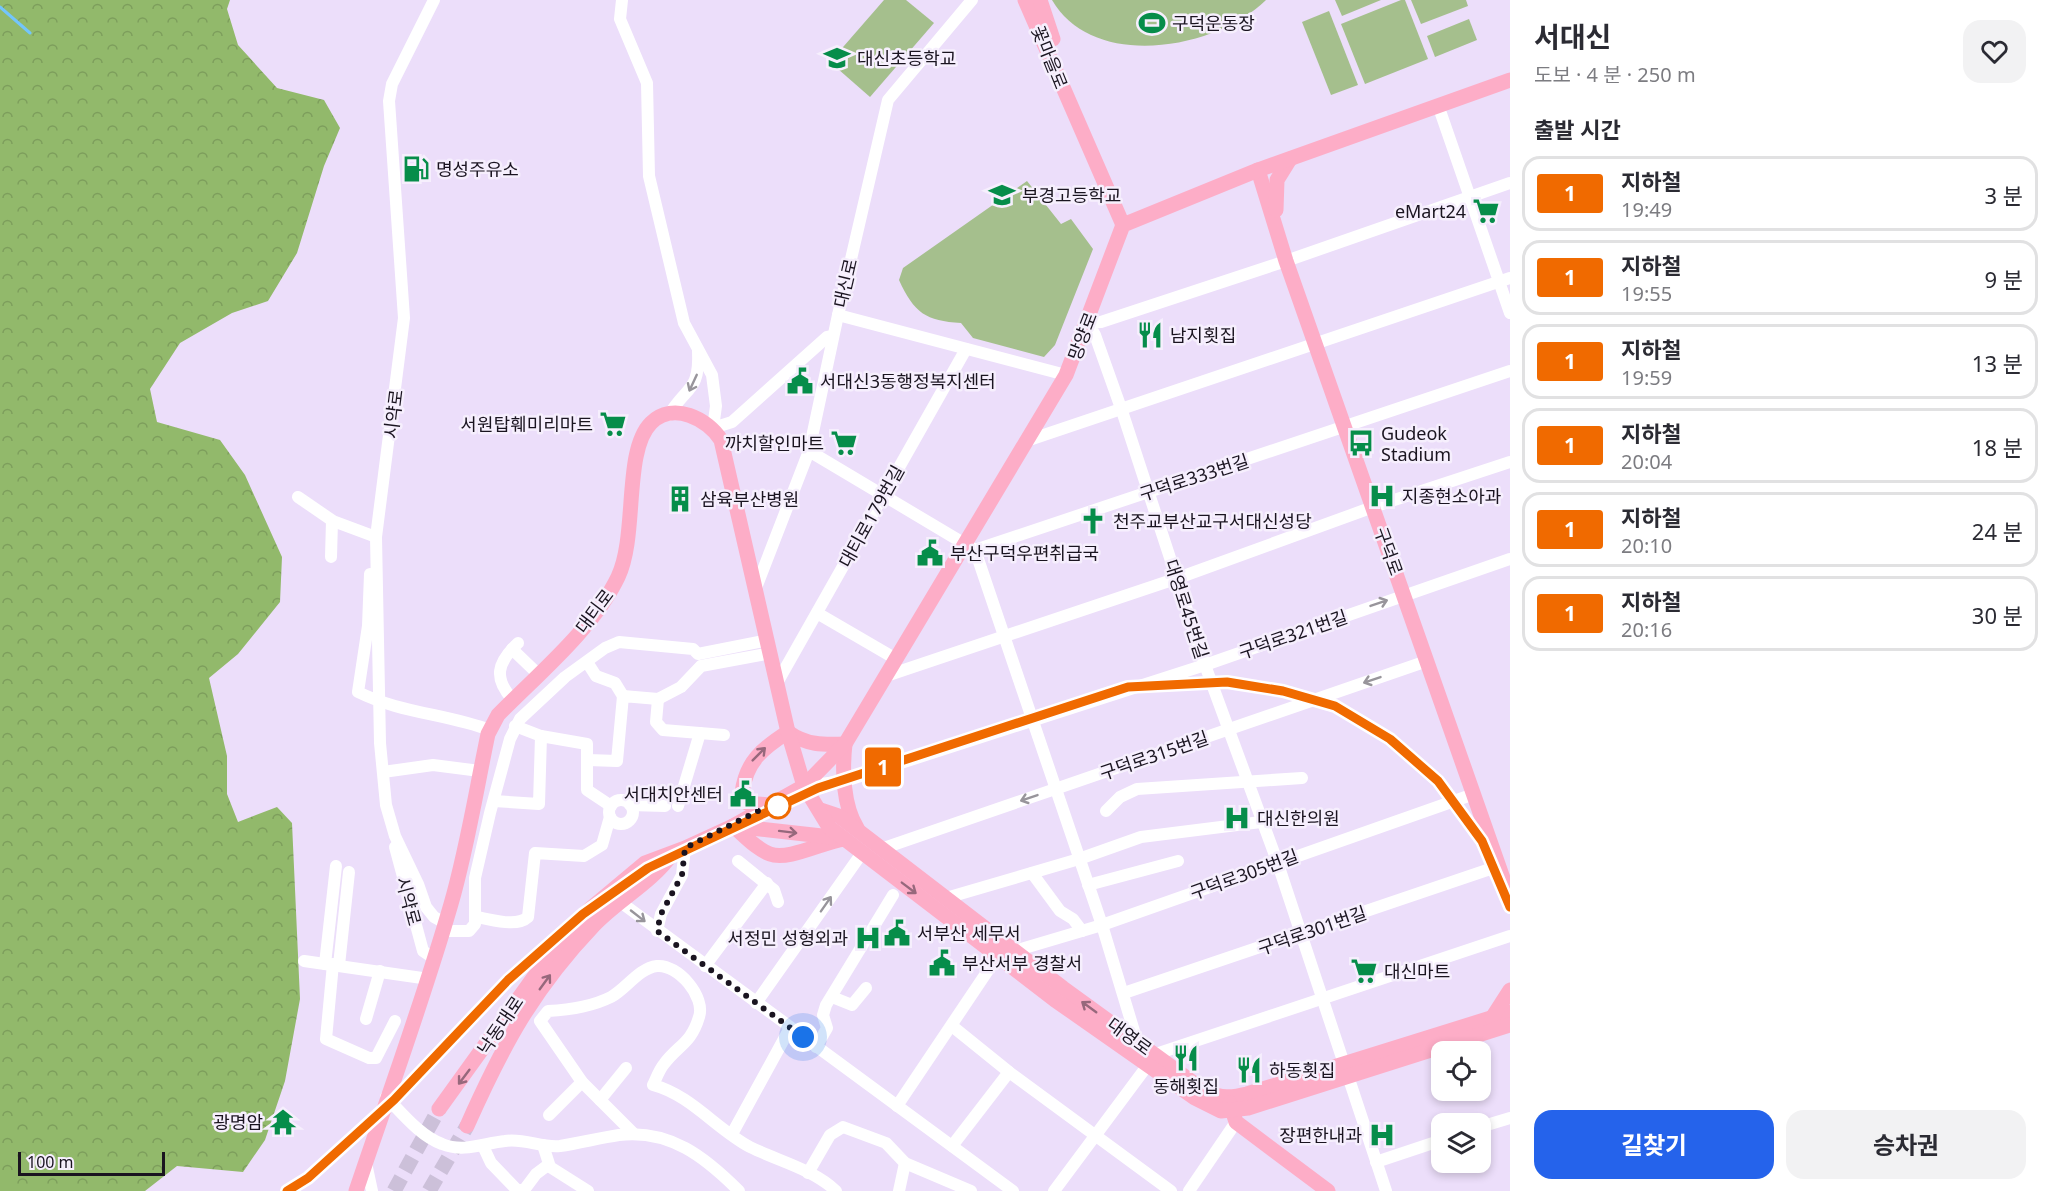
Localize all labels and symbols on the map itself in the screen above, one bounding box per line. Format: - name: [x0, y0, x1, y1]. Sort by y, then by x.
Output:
- sports icon: 구덕운동장: [1137, 8, 1167, 38]
- place label: 구덕운동장: [1172, 11, 1255, 35]
- street label: 꽃마을로: [1026, 22, 1074, 92]
- school or university icon: 대신초등학교: [822, 43, 852, 73]
- place label: 대신초등학교: [857, 46, 956, 70]
- fuel station icon: 명성주유소: [401, 154, 431, 184]
- place label: 명성주유소: [436, 157, 519, 181]
- school or university icon: 부경고등학교: [987, 180, 1017, 210]
- place label: 부경고등학교: [1022, 183, 1121, 207]
- supermarket icon: eMart24: [1471, 196, 1501, 226]
- place label: eMart24: [1395, 199, 1466, 223]
- street label: 대신로: [828, 256, 862, 310]
- street label: 망양로: [1062, 309, 1102, 363]
- restaurant icon: 남지횟집: [1135, 320, 1165, 350]
- place label: 남지횟집: [1170, 323, 1236, 347]
- public building icon: 서대신3동행정복지센터: [785, 366, 815, 396]
- place label: 서대신3동행정복지센터: [820, 369, 996, 393]
- one-way arrow: [686, 374, 698, 392]
- street label: 시약로: [378, 388, 408, 440]
- supermarket icon: 서원탑훼미리마트: [598, 409, 628, 439]
- place label: 서원탑훼미리마트: [461, 412, 593, 436]
- place label: Gudeok Stadium: [1381, 421, 1451, 466]
- supermarket icon: 까치할인마트: [829, 428, 859, 458]
- bus stop icon: Gudeok Stadium: [1346, 428, 1376, 458]
- place label: 까치할인마트: [725, 431, 824, 455]
- street label: 구덕로333번길: [1136, 448, 1252, 506]
- street label: 대티로179번길: [833, 460, 909, 572]
- hospital icon: 지종현소아과: [1367, 481, 1397, 511]
- building icon: 삼육부산병원: [665, 484, 695, 514]
- place label: 지종현소아과: [1402, 484, 1502, 508]
- place label: 삼육부산병원: [700, 487, 799, 511]
- church icon: 천주교부산교구서대신성당: [1078, 506, 1108, 536]
- place label: 천주교부산교구서대신성당: [1113, 509, 1312, 533]
- street label: 구덕로: [1369, 524, 1409, 578]
- public building icon: 부산구덕우편취급국: [915, 538, 945, 568]
- place label: 부산구덕우편취급국: [950, 541, 1099, 565]
- street label: 대영로45번길: [1160, 556, 1214, 662]
- street label: 대티로: [569, 584, 619, 638]
- one-way arrow: [1369, 597, 1388, 608]
- street label: 구덕로321번길: [1235, 604, 1351, 664]
- one-way arrow: [1363, 676, 1382, 687]
- street label: 구덕로315번길: [1096, 725, 1212, 785]
- one-way arrow: [752, 746, 766, 761]
- line badge: 1: [864, 748, 902, 786]
- public building icon: 서대치안센터: [728, 779, 758, 809]
- place label: 서대치안센터: [624, 782, 723, 806]
- unlabelled marker: [765, 793, 791, 819]
- one-way arrow: [1020, 794, 1039, 805]
- hospital icon: 대신한의원: [1222, 803, 1252, 833]
- place label: 대신한의원: [1257, 806, 1340, 830]
- one-way arrow: [778, 827, 798, 838]
- street label: 구덕로305번길: [1186, 843, 1302, 905]
- street label: 시약로: [391, 874, 427, 928]
- one-way arrow: [900, 881, 916, 894]
- one-way arrow: [820, 896, 832, 912]
- street label: 구덕로301번길: [1254, 900, 1370, 960]
- one-way arrow: [630, 910, 646, 923]
- public building icon: 서부산 세무서: [882, 918, 912, 948]
- place label: 서부산 세무서: [917, 921, 1021, 945]
- hospital icon: 서정민 성형외과: [853, 923, 883, 953]
- place label: 서정민 성형외과: [727, 926, 848, 950]
- public building icon: 부산서부 경찰서: [927, 948, 957, 978]
- place label: 부산서부 경찰서: [962, 951, 1083, 975]
- supermarket icon: 대신마트: [1349, 956, 1379, 986]
- place label: 대신마트: [1384, 959, 1450, 983]
- one-way arrow: [539, 975, 551, 991]
- street label: 낙동대로: [472, 991, 528, 1059]
- one-way arrow: [1082, 1000, 1098, 1013]
- street label: 대영로: [1103, 1012, 1157, 1060]
- your location: [788, 1022, 818, 1052]
- restaurant icon: 동해횟집: [1171, 1043, 1201, 1073]
- restaurant icon: 하동횟집: [1234, 1055, 1264, 1085]
- place label: 하동횟집: [1269, 1058, 1335, 1082]
- one-way arrow: [457, 1068, 470, 1084]
- place label: 동해횟집: [1153, 1074, 1219, 1098]
- temple icon: 광명암: [268, 1107, 298, 1137]
- place label: 광명암: [213, 1110, 263, 1134]
- hospital icon: 장편한내과: [1367, 1120, 1397, 1150]
- place label: 장편한내과: [1279, 1123, 1362, 1147]
- scale bar: [18, 1149, 165, 1176]

